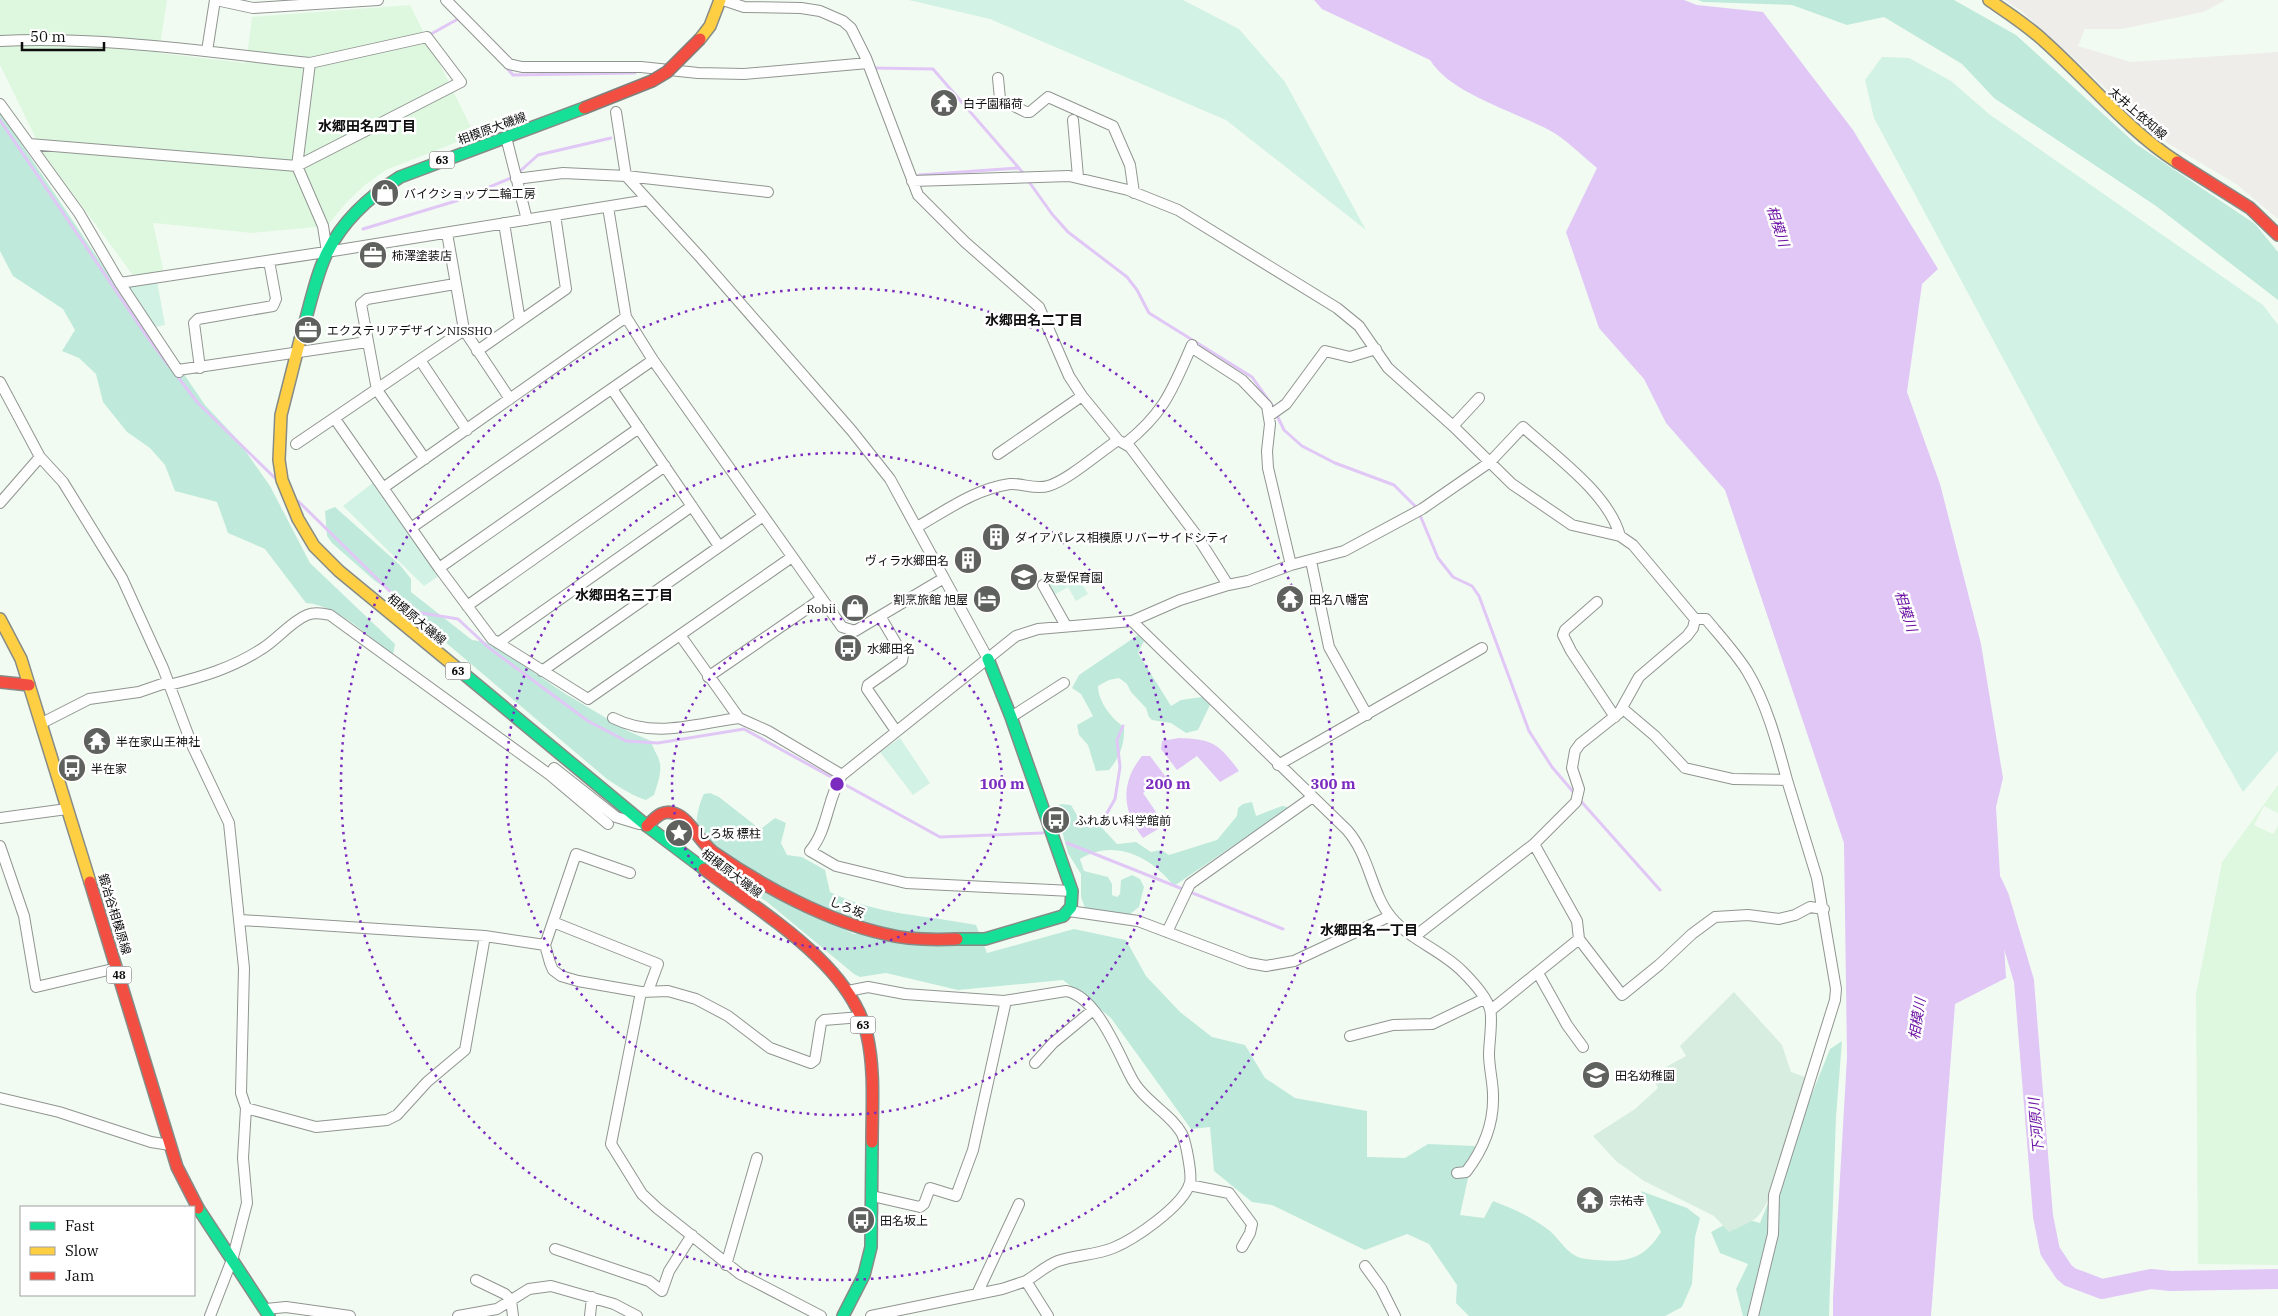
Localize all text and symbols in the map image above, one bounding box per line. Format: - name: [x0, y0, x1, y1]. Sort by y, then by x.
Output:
- scale bar: [22, 20, 105, 52]
- text: 50 m: [30, 27, 66, 46]
- street label: 太井上依知線: [2106, 84, 2170, 142]
- temple icon: 白子園稲荷: [929, 88, 959, 118]
- place label: 白子園稲荷: [963, 96, 1023, 111]
- street label: 相模原大磯線: [456, 109, 528, 147]
- district label: 水郷田名四丁目: [318, 117, 416, 135]
- road number: 63: [430, 152, 454, 168]
- shop icon: バイクショップ二輪工房: [370, 178, 400, 208]
- place label: バイクショップ二輪工房: [404, 186, 536, 201]
- water label: 相模川: [1763, 203, 1794, 251]
- office icon: 柿澤塗装店: [358, 240, 388, 270]
- place label: 柿澤塗装店: [392, 248, 452, 263]
- district label: 水郷田名二丁目: [985, 311, 1083, 329]
- office icon: エクステリアデザインNISSHO: [293, 315, 323, 345]
- place label: エクステリアデザインNISSHO: [327, 323, 492, 338]
- building icon: ダイアパレス相模原リバーサイドシティ: [981, 522, 1011, 552]
- place label: ダイアパレス相模原リバーサイドシティ: [1015, 530, 1230, 545]
- building icon: ヴィラ水郷田名: [953, 545, 983, 575]
- place label: ヴィラ水郷田名: [865, 553, 949, 568]
- school or university icon: 友愛保育園: [1009, 562, 1039, 592]
- place label: 友愛保育園: [1043, 570, 1103, 585]
- hotel icon: 割烹旅館 旭屋: [972, 584, 1002, 614]
- temple icon: 田名八幡宮: [1275, 584, 1305, 614]
- district label: 水郷田名三丁目: [575, 586, 673, 604]
- water label: 相模川: [1891, 588, 1922, 636]
- street label: 相模原大磯線: [385, 590, 449, 648]
- place label: 割烹旅館 旭屋: [893, 592, 968, 607]
- place label: 田名八幡宮: [1309, 592, 1369, 607]
- shop icon: Robii: [840, 593, 870, 623]
- place label: Robii: [807, 601, 836, 616]
- bus stop icon: 水郷田名: [833, 633, 863, 663]
- place label: 水郷田名: [867, 641, 915, 656]
- road number: 63: [446, 662, 470, 679]
- temple icon: 半在家山王神社: [82, 726, 112, 756]
- place label: 半在家山王神社: [116, 734, 200, 749]
- bus stop icon: 半在家: [57, 753, 87, 783]
- place label: 半在家: [91, 761, 127, 776]
- text: 100 m: [979, 774, 1025, 793]
- text: 200 m: [1145, 774, 1191, 793]
- text: 300 m: [1310, 774, 1356, 793]
- centre of rings: [828, 775, 846, 793]
- bus stop icon: ふれあい科学館前: [1041, 805, 1071, 835]
- place label: ふれあい科学館前: [1075, 813, 1171, 828]
- place icon: しろ坂 標柱: [664, 818, 694, 848]
- place label: しろ坂 標柱: [698, 826, 761, 841]
- street label: 相模原大磯線: [699, 845, 765, 901]
- street label: 鍛冶谷相模原線: [96, 872, 134, 956]
- street label: しろ坂: [827, 893, 867, 921]
- district label: 水郷田名一丁目: [1320, 921, 1418, 939]
- road number: 48: [106, 966, 132, 984]
- water label: 相模川: [1905, 995, 1929, 1041]
- road number: 63: [850, 1016, 876, 1034]
- school or university icon: 田名幼稚園: [1581, 1060, 1611, 1090]
- place label: 田名幼稚園: [1615, 1068, 1675, 1083]
- water label: 下河原川: [2024, 1095, 2047, 1155]
- temple icon: 宗祐寺: [1575, 1185, 1605, 1215]
- place label: 宗祐寺: [1609, 1193, 1645, 1208]
- bus stop icon: 田名坂上: [846, 1205, 876, 1235]
- legend: [20, 1206, 195, 1296]
- place label: 田名坂上: [880, 1213, 928, 1228]
- text: Fast: [65, 1216, 95, 1235]
- text: Slow: [65, 1241, 99, 1260]
- text: Jam: [65, 1266, 94, 1285]

